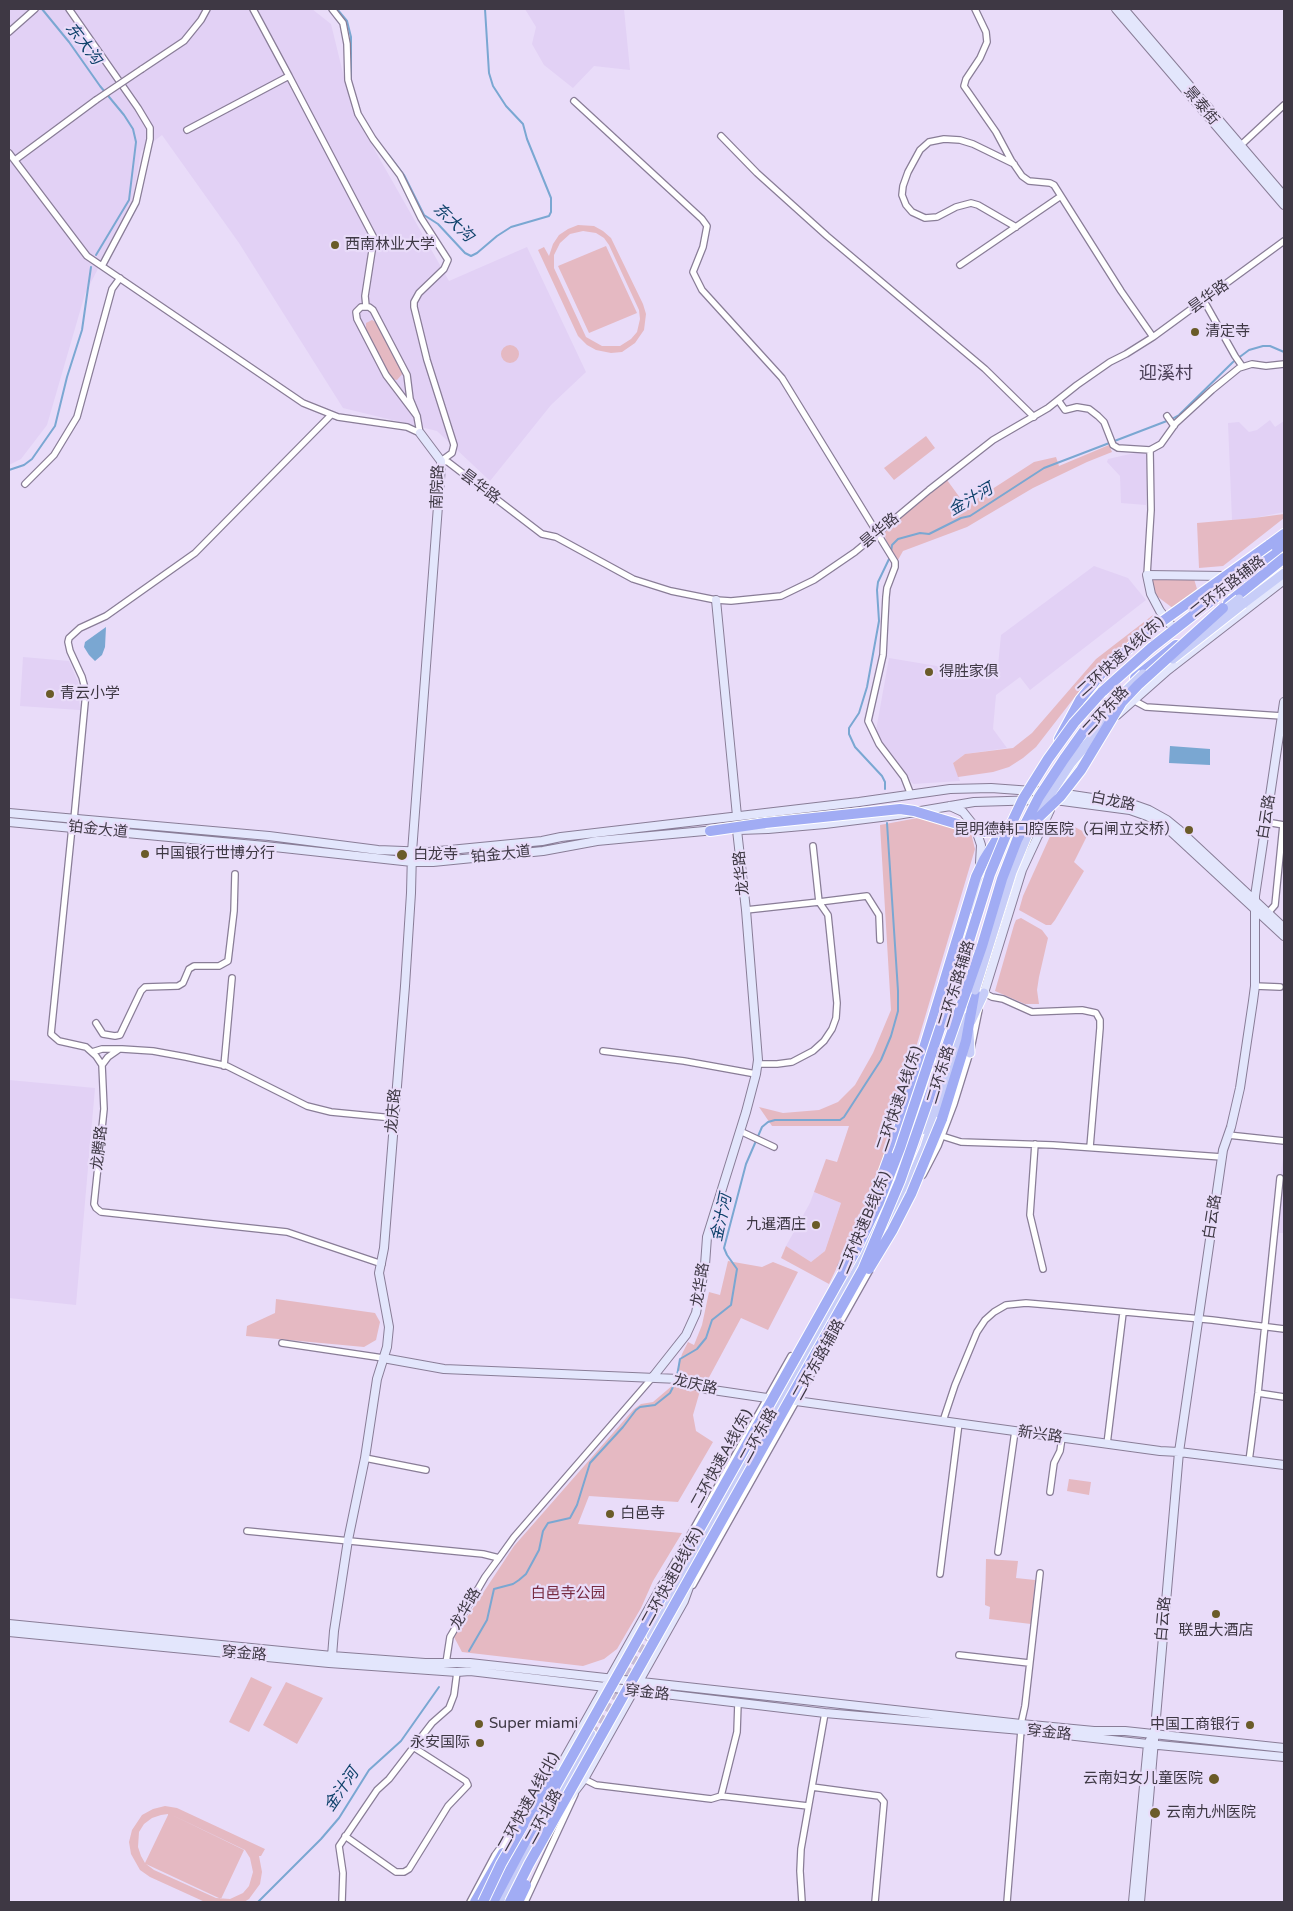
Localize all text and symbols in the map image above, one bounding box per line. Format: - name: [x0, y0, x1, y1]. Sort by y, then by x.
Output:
- water label: 东大沟: [61, 19, 105, 69]
- street label: 景泰街: [1180, 83, 1222, 129]
- water label: 东大沟: [429, 200, 477, 246]
- place label: 西南林业大学: [345, 236, 435, 254]
- marker: 西南林业大学: [329, 239, 341, 251]
- street label: 昙华路: [1186, 276, 1232, 318]
- place label: 清定寺: [1205, 323, 1250, 341]
- marker: 清定寺: [1189, 326, 1201, 338]
- district label: 迎溪村: [1139, 363, 1193, 385]
- street label: 南院路: [428, 464, 448, 510]
- street label: 昙华路: [457, 466, 503, 508]
- water label: 金汁河: [945, 480, 997, 520]
- street label: 昙华路: [857, 510, 903, 552]
- street label: 二环东路辅路: [1187, 552, 1269, 622]
- street label: 二环快速A线(东): [1074, 613, 1168, 701]
- place label: 得胜家俱: [939, 663, 999, 681]
- marker: 得胜家俱: [923, 666, 935, 678]
- street label: 二环东路: [1079, 683, 1133, 739]
- place label: 青云小学: [60, 685, 120, 703]
- marker: 青云小学: [44, 688, 56, 700]
- street label: 白龙路: [1089, 789, 1137, 815]
- street label: 白云路: [1255, 793, 1279, 841]
- street label: 铂金大道: [67, 818, 129, 842]
- place label: 昆明德韩口腔医院（石闸立交桥）: [954, 821, 1179, 839]
- marker: 昆明德韩口腔医院（石闸立交桥）: [1183, 824, 1195, 836]
- street label: 铂金大道: [470, 843, 532, 867]
- place label: 中国银行世博分行: [155, 845, 275, 863]
- place label: 白龙寺: [413, 846, 458, 864]
- marker: 中国银行世博分行: [139, 848, 151, 860]
- marker: 白龙寺: [395, 848, 409, 862]
- street label: 龙华路: [731, 850, 753, 896]
- street label: 二环东路辅路: [935, 938, 979, 1030]
- street label: 二环快速A线(东): [873, 1044, 927, 1154]
- street label: 二环东路: [924, 1044, 958, 1106]
- street label: 龙庆路: [383, 1088, 405, 1134]
- street label: 龙腾路: [89, 1125, 111, 1171]
- street label: 二环快速B线(东): [835, 1169, 895, 1277]
- water label: 金汁河: [708, 1193, 736, 1243]
- street label: 白云路: [1201, 1193, 1225, 1241]
- place label: 九暹酒庄: [746, 1216, 806, 1234]
- marker: 九暹酒庄: [810, 1219, 822, 1231]
- street label: 龙华路: [689, 1261, 713, 1309]
- street label: 二环东路辅路: [789, 1316, 849, 1404]
- street label: 龙庆路: [671, 1371, 719, 1399]
- street label: 二环东路: [737, 1405, 781, 1467]
- street label: 二环快速A线(东): [687, 1406, 757, 1512]
- street label: 新兴路: [1016, 1423, 1064, 1447]
- place label: 白邑寺: [620, 1505, 665, 1523]
- marker: 白邑寺: [604, 1508, 616, 1520]
- street label: 二环快速B线(东): [639, 1525, 707, 1629]
- street label: 龙华路: [447, 1585, 485, 1633]
- park label: 白邑寺公园: [531, 1585, 605, 1603]
- street label: 白云路: [1153, 1596, 1175, 1642]
- marker: 联盟大酒店: [1210, 1608, 1222, 1620]
- place label: 联盟大酒店: [1179, 1622, 1253, 1640]
- street label: 穿金路: [221, 1643, 267, 1665]
- street label: 穿金路: [624, 1681, 670, 1705]
- place label: Super miami: [489, 1715, 578, 1733]
- place label: 中国工商银行: [1150, 1716, 1240, 1734]
- marker: Super miami: [473, 1718, 485, 1730]
- marker: 中国工商银行: [1244, 1719, 1256, 1731]
- street label: 穿金路: [1026, 1722, 1072, 1744]
- place label: 永安国际: [410, 1734, 470, 1752]
- marker: 永安国际: [474, 1737, 486, 1749]
- street label: 二环快速A线(北): [494, 1749, 564, 1855]
- water label: 金汁河: [321, 1765, 363, 1815]
- place label: 云南妇女儿童医院: [1083, 1770, 1203, 1788]
- marker: 云南妇女儿童医院: [1207, 1772, 1221, 1786]
- street label: 二环北路: [522, 1786, 566, 1848]
- place label: 云南九州医院: [1166, 1804, 1256, 1822]
- marker: 云南九州医院: [1148, 1806, 1162, 1820]

